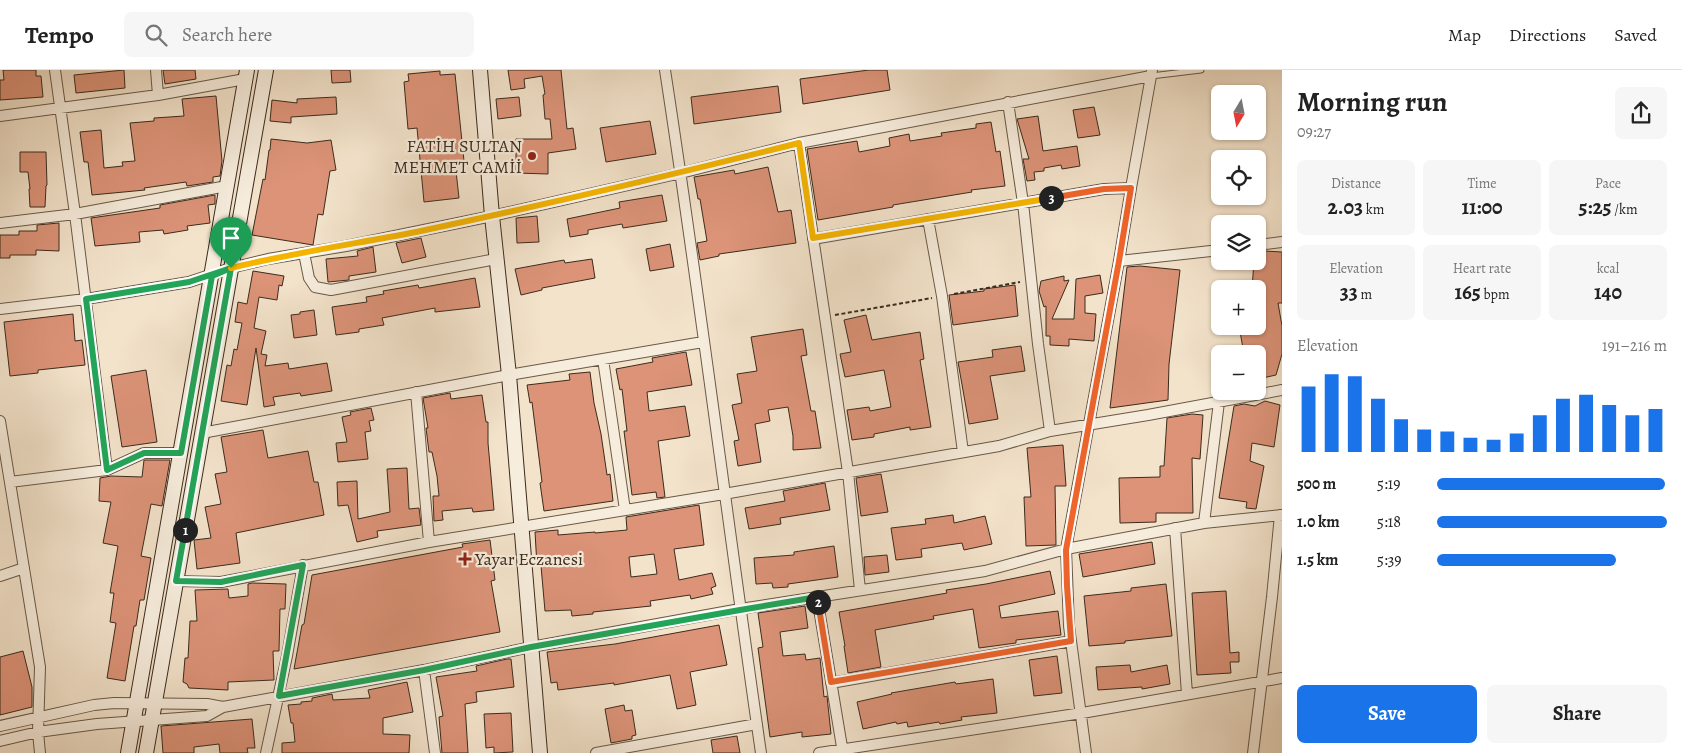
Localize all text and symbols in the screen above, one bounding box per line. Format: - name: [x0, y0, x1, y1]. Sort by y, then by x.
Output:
- search box: [124, 12, 474, 57]
- text: Tempo: [25, 19, 94, 51]
- icon: search: [142, 21, 170, 49]
- text: Search here: [182, 22, 272, 48]
- text: Map: [1448, 23, 1481, 47]
- text: Directions: [1509, 23, 1586, 47]
- text: Saved: [1614, 23, 1657, 47]
- text: Morning run: [1297, 83, 1447, 121]
- north arrow: [1211, 85, 1266, 140]
- map controls: [1211, 85, 1266, 400]
- button: share: [1615, 87, 1667, 139]
- text: 09:27: [1297, 121, 1331, 143]
- place label: FATİH SULTAN MEHMET CAMİİ: [393, 134, 522, 179]
- marker: FATİH SULTAN MEHMET CAMİİ: [526, 150, 538, 162]
- button: locate: [1211, 150, 1266, 205]
- text: Distance: [1331, 174, 1381, 193]
- text: Time: [1467, 174, 1497, 193]
- text: Pace: [1595, 174, 1621, 193]
- pin: 3: [1038, 186, 1064, 210]
- text: 3: [1048, 189, 1055, 208]
- text: 2.03: [1328, 193, 1363, 221]
- text: 11:00: [1461, 193, 1503, 221]
- text: 5:25: [1578, 193, 1612, 221]
- text: km: [1363, 200, 1384, 219]
- text: /km: [1612, 200, 1638, 219]
- button: layers: [1211, 215, 1266, 270]
- pin: [210, 217, 252, 268]
- icon: arrive: [217, 224, 245, 252]
- text: Elevation: [1329, 259, 1383, 278]
- text: Heart rate: [1453, 259, 1511, 278]
- text: kcal: [1597, 259, 1619, 278]
- text: 33: [1340, 278, 1358, 306]
- text: 165: [1454, 278, 1481, 306]
- text: 140: [1594, 278, 1622, 306]
- button: +: [1211, 280, 1266, 335]
- text: m: [1358, 285, 1372, 304]
- text: bpm: [1481, 285, 1510, 304]
- text: Elevation: [1297, 335, 1358, 357]
- text: 191–216 m: [1602, 335, 1667, 357]
- button: −: [1211, 345, 1266, 400]
- text: 500 m: [1297, 473, 1336, 495]
- text: 5:19: [1377, 473, 1400, 495]
- text: 1.0 km: [1297, 511, 1340, 533]
- text: 5:18: [1377, 511, 1401, 533]
- pin: 1: [172, 518, 198, 542]
- text: 1: [183, 521, 188, 540]
- place label: Yayar Eczanesi: [474, 547, 583, 571]
- text: 1.5 km: [1297, 549, 1338, 571]
- text: 5:39: [1377, 549, 1402, 571]
- marker: Yayar Eczanesi: [459, 553, 471, 565]
- pin: 2: [806, 590, 830, 614]
- text: 2: [815, 593, 822, 612]
- button: Save: [1297, 685, 1477, 743]
- button: Share: [1487, 685, 1667, 743]

